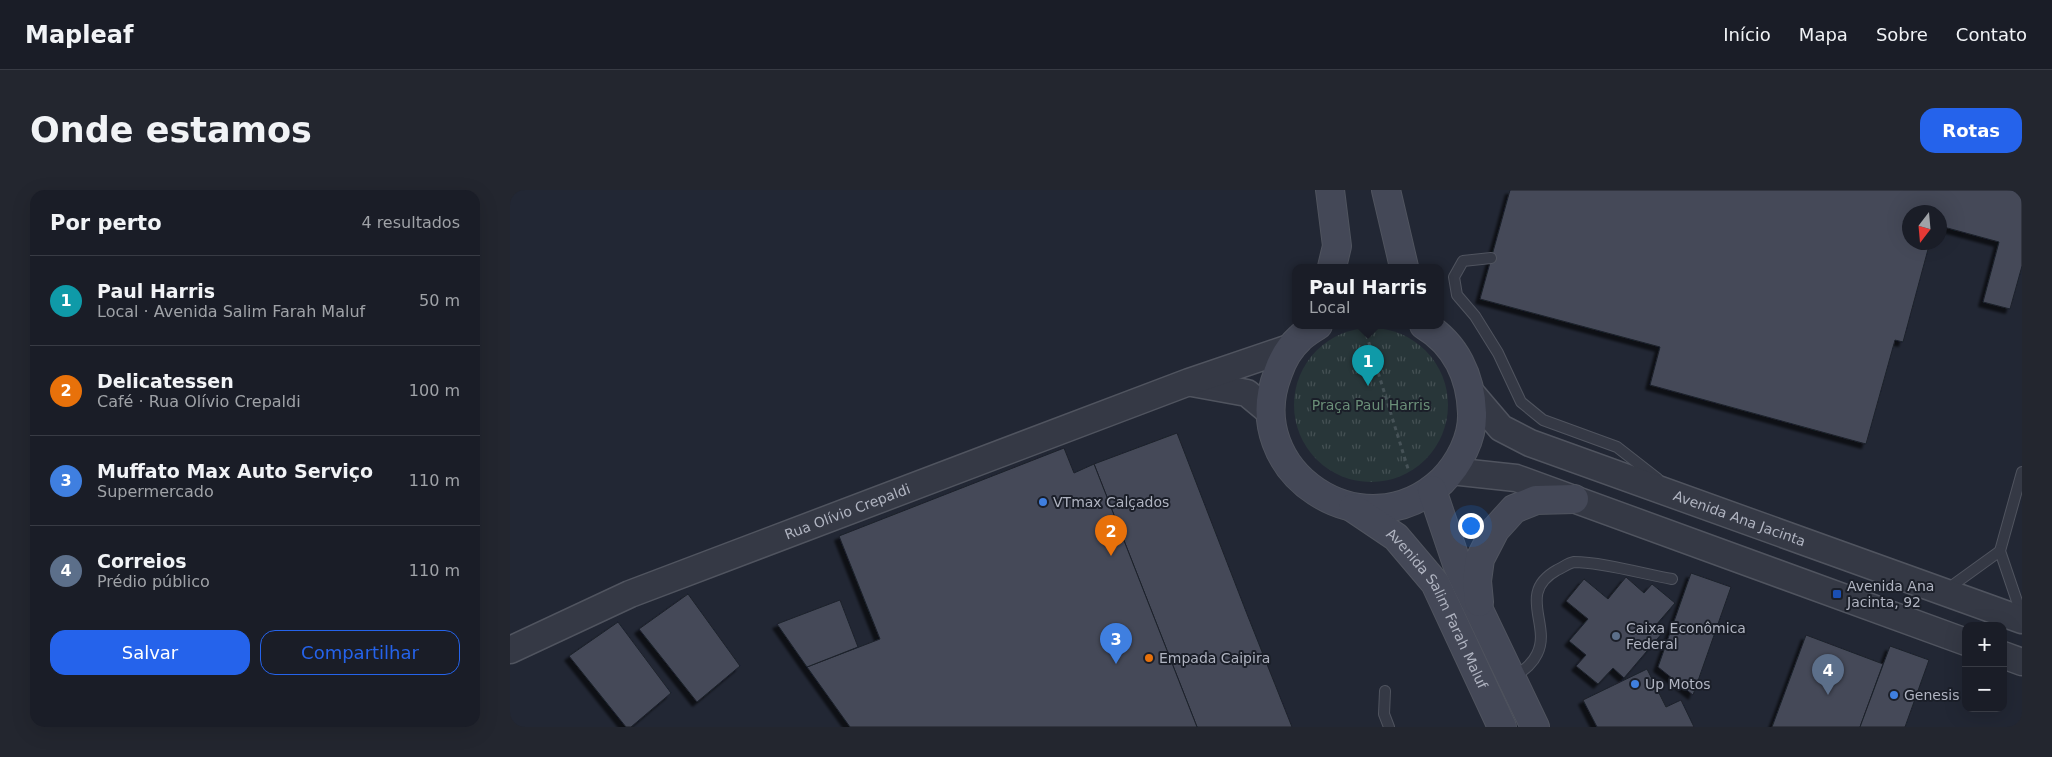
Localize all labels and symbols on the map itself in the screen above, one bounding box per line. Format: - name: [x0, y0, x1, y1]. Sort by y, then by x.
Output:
- north arrow: [1902, 205, 1947, 250]
- pin: 1: [1352, 345, 1384, 386]
- park label: Praça Paul Harris: [1312, 397, 1430, 413]
- street label: Rua Olívio Crepaldi: [782, 480, 913, 543]
- street label: Avenida Ana Jacinta: [1671, 487, 1808, 549]
- place label: VTmax Calçados: [1053, 494, 1169, 510]
- marker: VTmax Calçados: [1037, 496, 1049, 508]
- your location: [1458, 513, 1484, 539]
- pin: 2: [1095, 515, 1127, 556]
- street label: Avenida Salim Farah Maluf: [1384, 525, 1491, 692]
- place label: Avenida Ana Jacinta, 92: [1846, 578, 1934, 610]
- marker: Avenida Ana Jacinta, 92: [1831, 588, 1843, 600]
- place label: Caixa Econômica Federal: [1626, 620, 1746, 652]
- pin: 3: [1100, 623, 1132, 664]
- marker: Caixa Econômica Federal: [1610, 630, 1622, 642]
- place label: Empada Caipira: [1159, 650, 1270, 666]
- marker: Empada Caipira: [1143, 652, 1155, 664]
- pin: 4: [1812, 654, 1844, 695]
- place label: Up Motos: [1645, 676, 1711, 692]
- marker: Up Motos: [1629, 678, 1641, 690]
- place label: Genesis: [1904, 687, 1959, 703]
- marker: Genesis: [1888, 689, 1900, 701]

